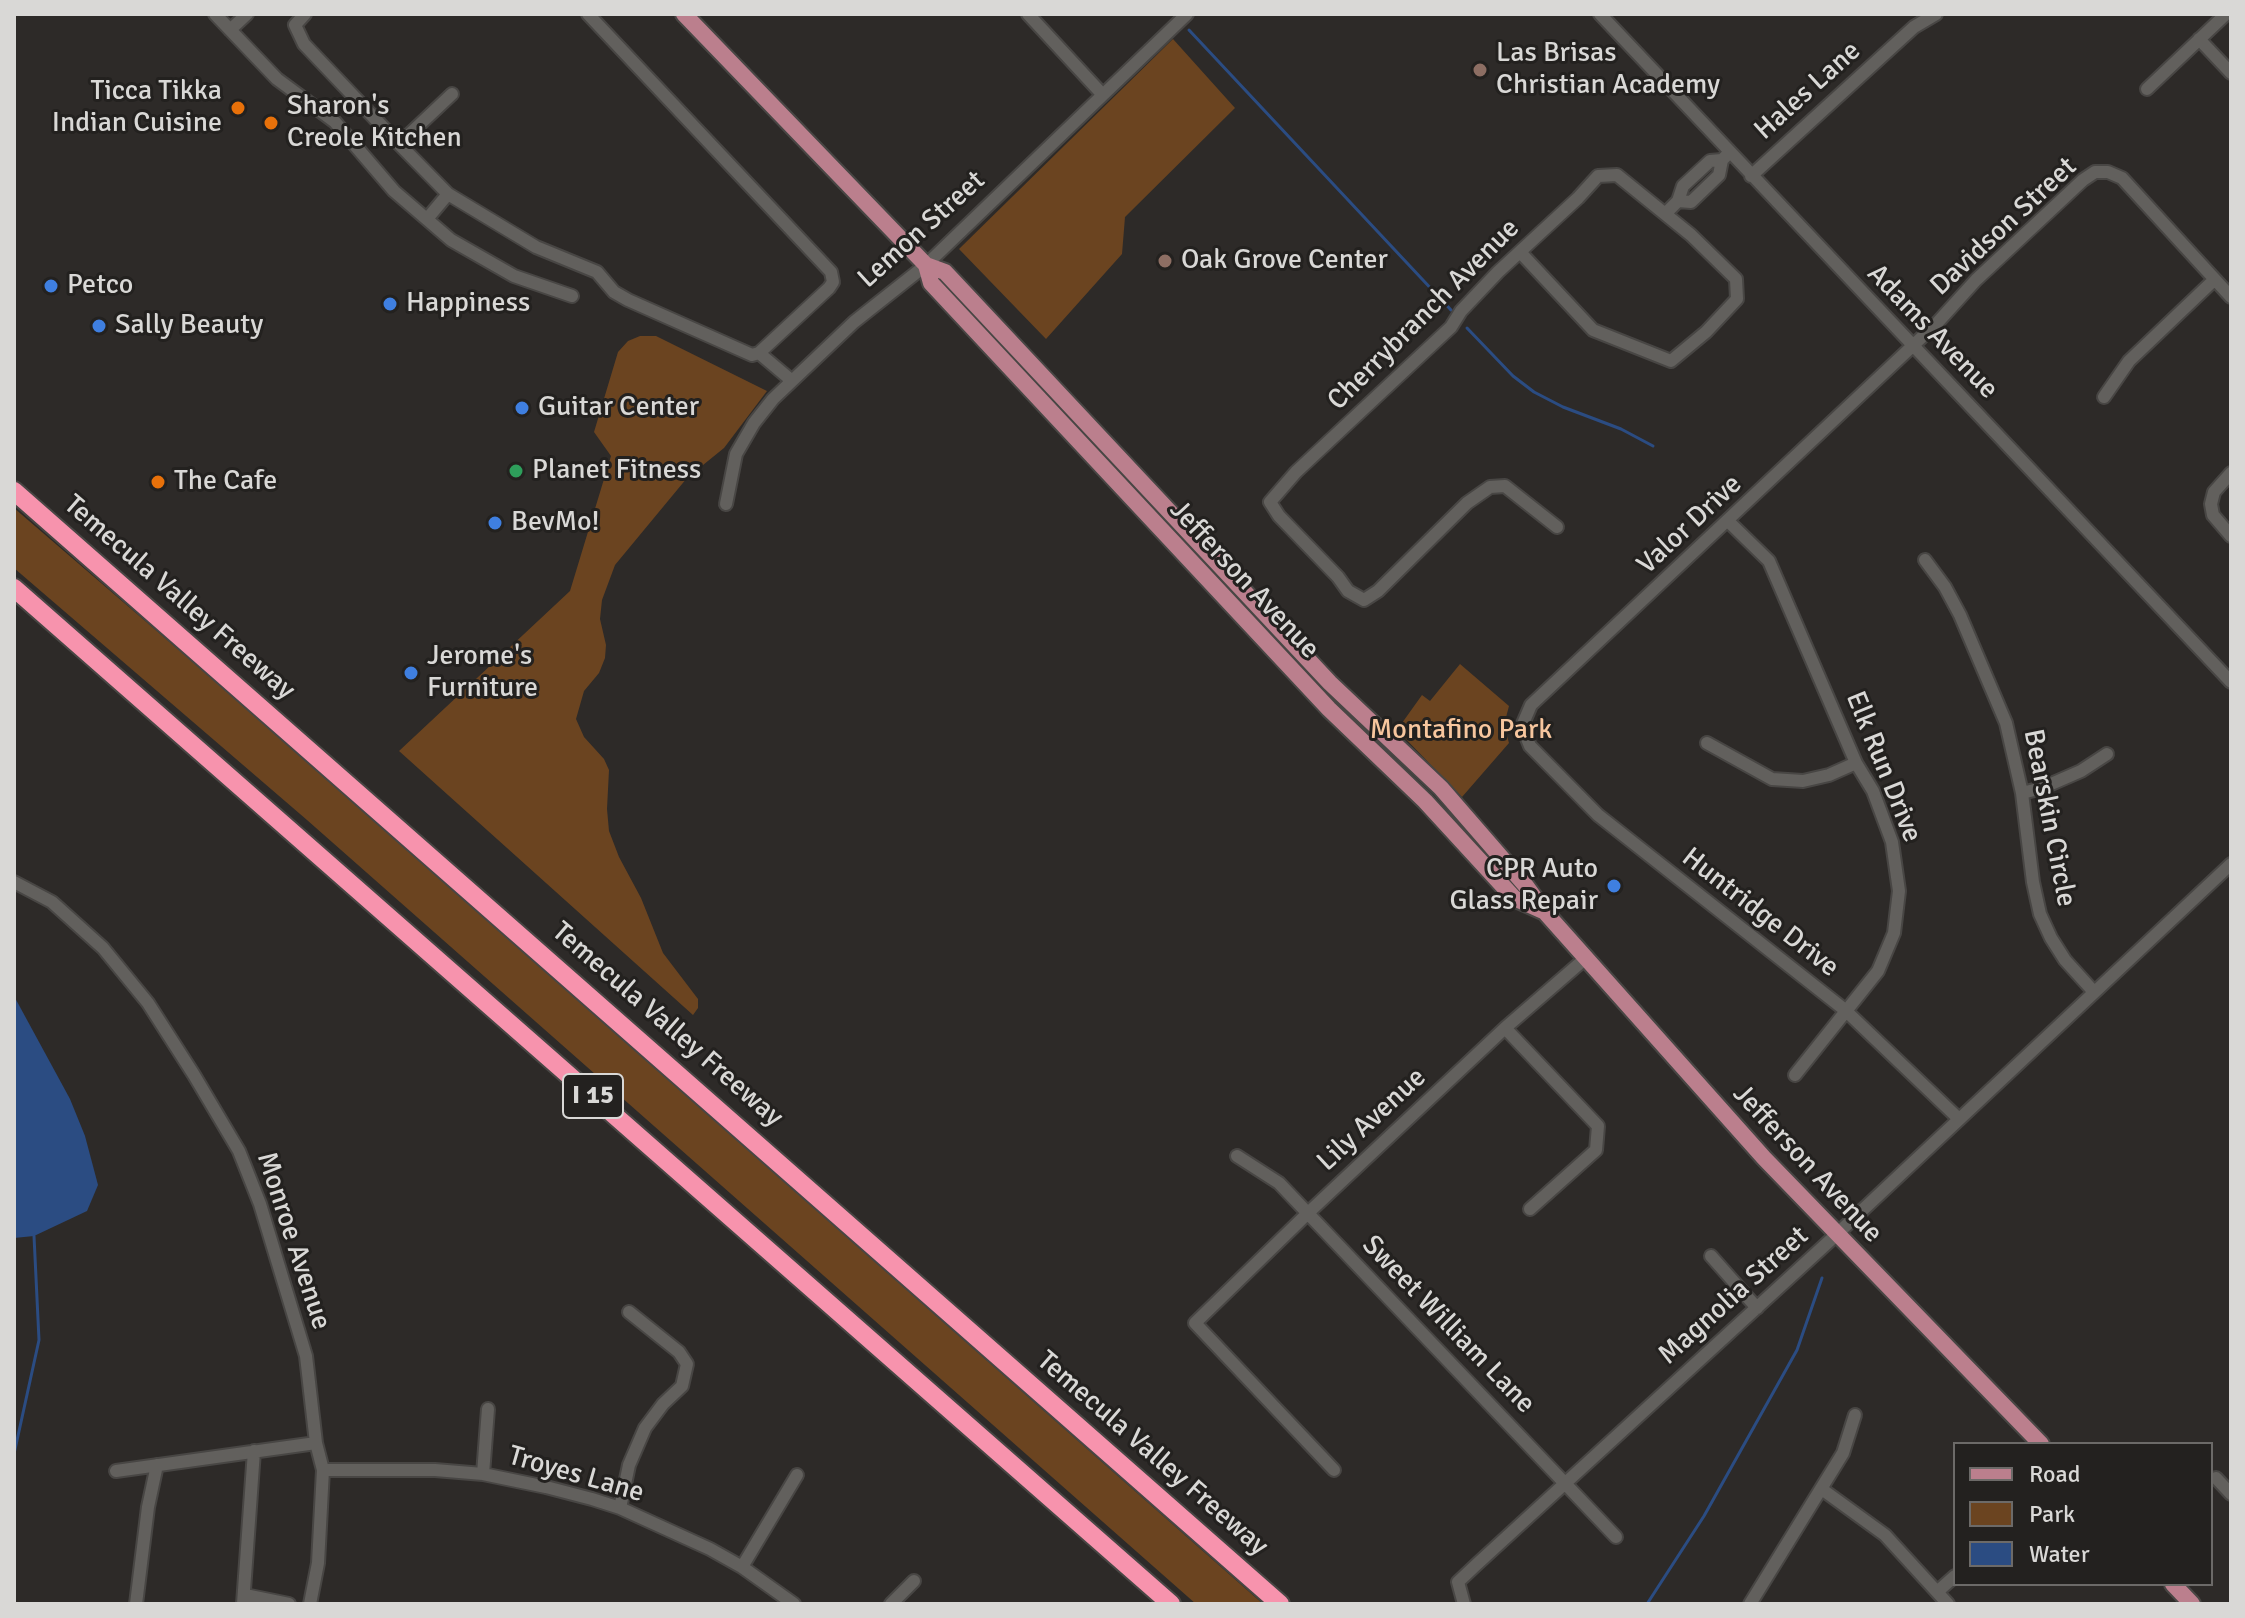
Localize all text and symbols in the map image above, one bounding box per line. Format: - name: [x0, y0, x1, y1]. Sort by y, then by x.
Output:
- street label: Hales Lane: [1748, 35, 1868, 147]
- place label: Las Brisas Christian Academy: [1496, 37, 1720, 103]
- marker: Las Brisas Christian Academy: [1471, 61, 1489, 79]
- place label: Ticca Tikka Indian Cuisine: [52, 75, 222, 141]
- place label: Sharon's Creole Kitchen: [287, 90, 462, 156]
- marker: Ticca Tikka Indian Cuisine: [229, 99, 247, 117]
- marker: Sharon's Creole Kitchen: [262, 114, 280, 132]
- street label: Davidson Street: [1924, 151, 2084, 303]
- street label: Lemon Street: [852, 164, 992, 296]
- street label: Cherrybranch Avenue: [1321, 212, 1527, 418]
- place label: Oak Grove Center: [1181, 244, 1388, 278]
- marker: Oak Grove Center: [1156, 252, 1174, 270]
- street label: Adams Avenue: [1859, 258, 2005, 406]
- place label: Petco: [67, 269, 133, 303]
- marker: Petco: [42, 277, 60, 295]
- place label: Happiness: [406, 287, 530, 321]
- marker: Happiness: [381, 295, 399, 313]
- place label: Sally Beauty: [115, 309, 263, 343]
- marker: Sally Beauty: [90, 317, 108, 335]
- place label: Guitar Center: [538, 391, 699, 425]
- marker: Guitar Center: [513, 399, 531, 417]
- place label: Planet Fitness: [532, 454, 701, 488]
- marker: Planet Fitness: [507, 462, 525, 480]
- place label: The Cafe: [174, 465, 277, 499]
- street label: Valor Drive: [1631, 468, 1749, 582]
- marker: The Cafe: [149, 473, 167, 491]
- street label: Temecula Valley Freeway: [57, 488, 301, 708]
- street label: Jefferson Avenue: [1162, 494, 1326, 666]
- place label: BevMo!: [511, 506, 600, 540]
- marker: BevMo!: [486, 514, 504, 532]
- place label: Jerome's Furniture: [427, 640, 538, 706]
- marker: Jerome's Furniture: [402, 664, 420, 682]
- street label: Elk Run Drive: [1837, 687, 1929, 847]
- park label: Montafino Park: [1370, 714, 1552, 748]
- street label: Bearskin Circle: [2015, 726, 2083, 910]
- street label: Huntridge Drive: [1675, 841, 1845, 985]
- place label: CPR Auto Glass Repair: [1449, 853, 1598, 919]
- marker: CPR Auto Glass Repair: [1605, 877, 1623, 895]
- street label: Temecula Valley Freeway: [545, 915, 789, 1135]
- street label: Lily Avenue: [1311, 1061, 1433, 1179]
- road number: I 15: [563, 1074, 623, 1118]
- street label: Jefferson Avenue: [1725, 1078, 1889, 1250]
- street label: Monroe Avenue: [249, 1148, 337, 1334]
- street label: Magnolia Street: [1652, 1220, 1816, 1372]
- street label: Sweet William Lane: [1355, 1229, 1541, 1421]
- street label: Temecula Valley Freeway: [1030, 1344, 1274, 1564]
- street label: Troyes Lane: [504, 1440, 648, 1510]
- legend: [1953, 1442, 2213, 1586]
- text: Road: [2029, 1459, 2080, 1489]
- text: Park: [2029, 1499, 2075, 1529]
- text: Water: [2029, 1539, 2089, 1569]

